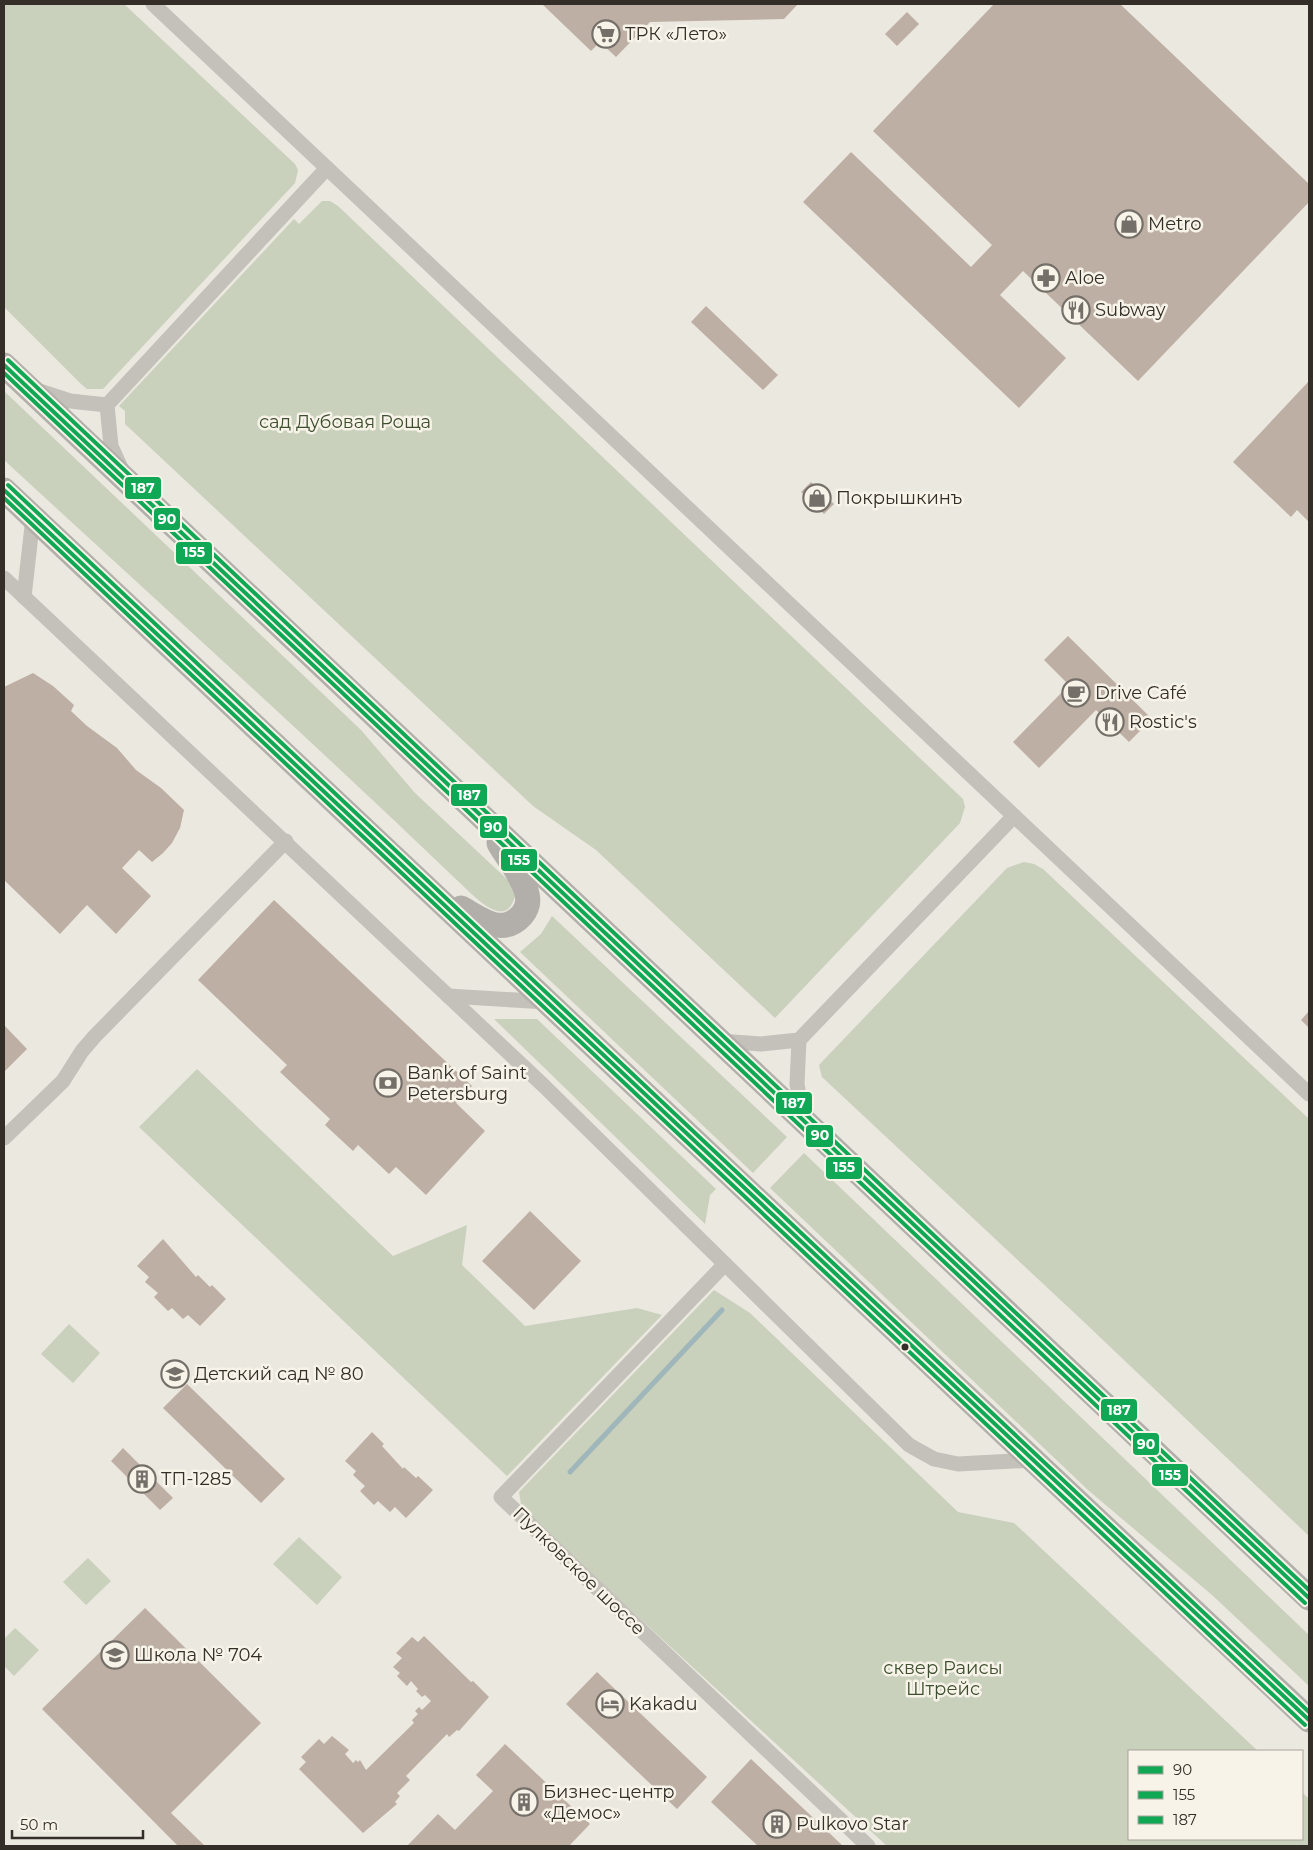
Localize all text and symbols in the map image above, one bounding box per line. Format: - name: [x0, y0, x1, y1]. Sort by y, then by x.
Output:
- supermarket icon: ТРК «Лето»: [591, 19, 621, 49]
- place label: ТРК «Лето»: [625, 23, 727, 45]
- shop icon: Metro: [1114, 209, 1144, 239]
- place label: Metro: [1148, 213, 1202, 235]
- pharmacy icon: Aloe: [1031, 263, 1061, 293]
- place label: Aloe: [1065, 267, 1105, 289]
- restaurant icon: Subway: [1061, 295, 1091, 325]
- place label: Subway: [1095, 299, 1166, 321]
- park label: сад Дубовая Роща: [259, 411, 431, 433]
- line badge: 187: [124, 476, 162, 500]
- text: 187: [131, 479, 155, 497]
- shop icon: Покрышкинъ: [802, 483, 832, 513]
- place label: Покрышкинъ: [836, 487, 962, 509]
- line badge: 90: [153, 507, 181, 531]
- text: 90: [158, 510, 176, 528]
- line badge: 155: [175, 541, 213, 565]
- text: 155: [183, 543, 205, 561]
- cafe icon: Drive Café: [1061, 678, 1091, 708]
- place label: Drive Café: [1095, 682, 1187, 704]
- restaurant icon: Rostic's: [1095, 707, 1125, 737]
- place label: Rostic's: [1129, 711, 1197, 733]
- line badge: 187: [450, 783, 488, 807]
- text: 187: [457, 786, 481, 804]
- line badge: 90: [479, 815, 508, 839]
- text: 90: [484, 818, 502, 836]
- line badge: 155: [500, 848, 538, 872]
- text: 155: [508, 851, 530, 869]
- place label: Bank of Saint Petersburg: [407, 1062, 527, 1105]
- bank icon: Bank of Saint Petersburg: [373, 1068, 403, 1098]
- line badge: 187: [775, 1091, 813, 1115]
- text: 187: [782, 1094, 806, 1112]
- line badge: 90: [805, 1124, 834, 1148]
- text: 90: [811, 1126, 829, 1144]
- line badge: 155: [825, 1156, 863, 1180]
- text: 155: [833, 1158, 855, 1176]
- unlabelled marker: [900, 1342, 910, 1352]
- school or university icon: Детский сад № 80: [160, 1359, 190, 1389]
- place label: Детский сад № 80: [194, 1363, 364, 1385]
- line badge: 187: [1100, 1398, 1138, 1422]
- text: 187: [1107, 1401, 1131, 1419]
- line badge: 90: [1132, 1432, 1160, 1456]
- text: 90: [1137, 1435, 1155, 1453]
- line badge: 155: [1151, 1463, 1189, 1487]
- building icon: ТП-1285: [127, 1464, 157, 1494]
- text: 155: [1159, 1466, 1181, 1484]
- place label: ТП-1285: [161, 1468, 231, 1490]
- street label: Пулковское шоссе: [508, 1502, 650, 1640]
- school or university icon: Школа № 704: [100, 1640, 130, 1670]
- place label: Школа № 704: [134, 1644, 262, 1666]
- park label: сквер Раисы Штрейс: [883, 1657, 1003, 1700]
- hotel icon: Kakadu: [595, 1689, 625, 1719]
- place label: Kakadu: [629, 1693, 698, 1715]
- legend: [1128, 1750, 1303, 1840]
- text: 90: [1173, 1760, 1192, 1779]
- place label: Бизнес-центр «Демос»: [543, 1781, 675, 1824]
- text: 155: [1173, 1785, 1195, 1804]
- building icon: Бизнес-центр «Демос»: [509, 1787, 539, 1817]
- scale bar: [12, 1808, 144, 1840]
- building icon: Pulkovo Star: [762, 1809, 792, 1839]
- text: 187: [1173, 1810, 1197, 1829]
- place label: Pulkovo Star: [796, 1813, 909, 1835]
- text: 50 m: [20, 1815, 58, 1834]

